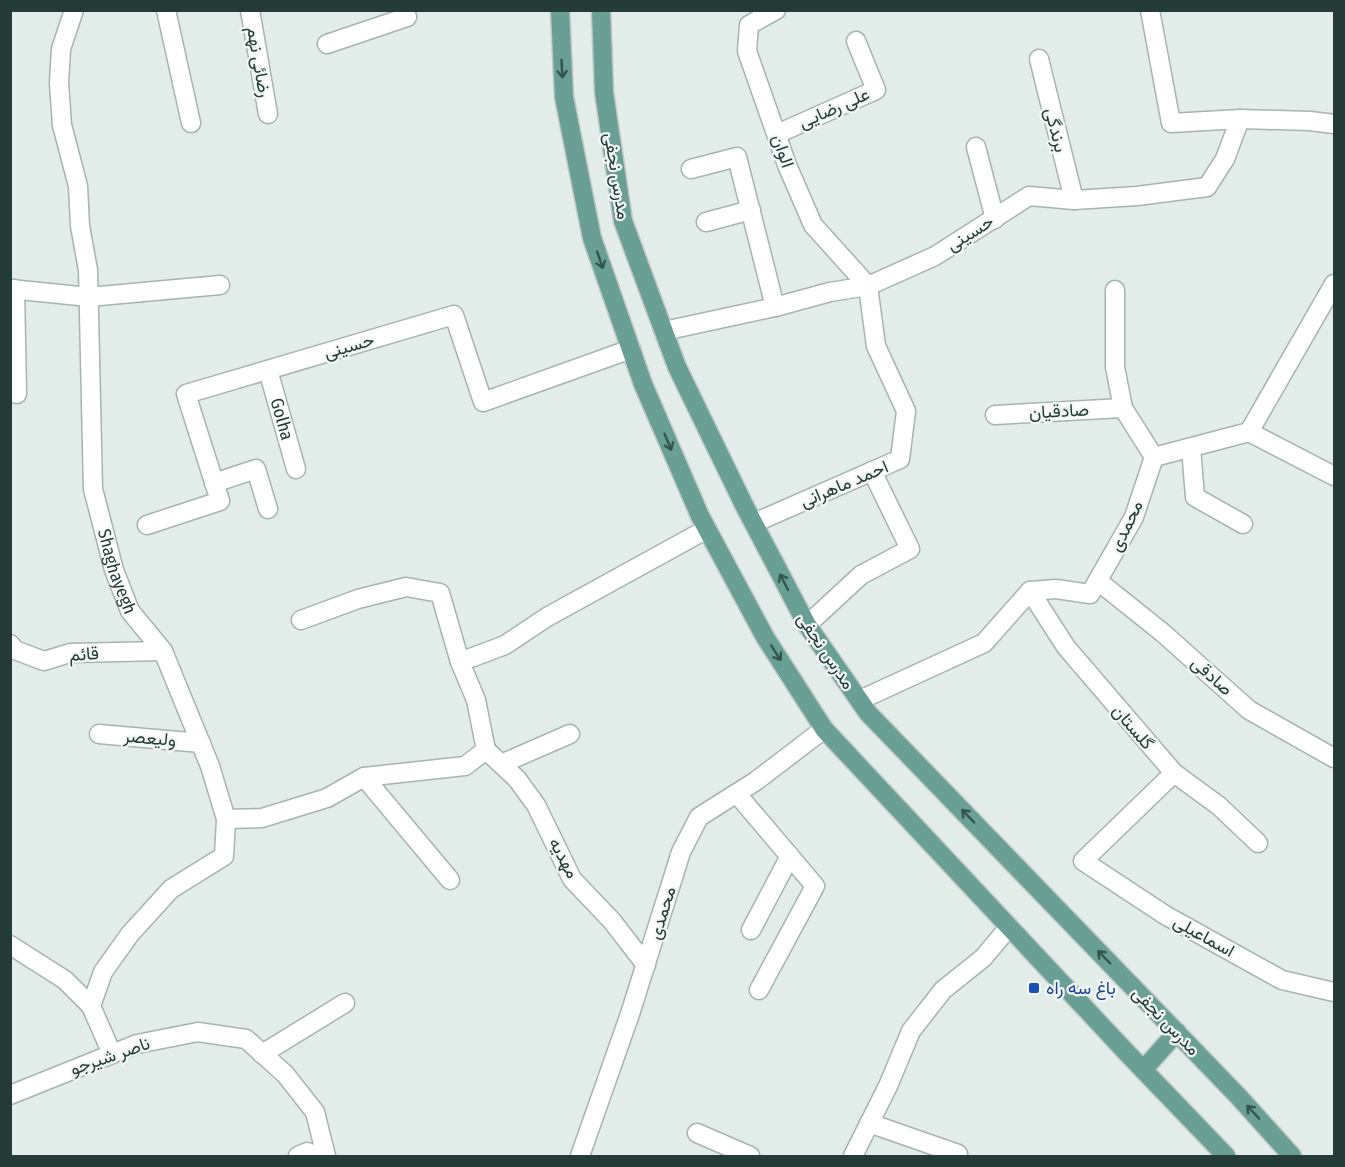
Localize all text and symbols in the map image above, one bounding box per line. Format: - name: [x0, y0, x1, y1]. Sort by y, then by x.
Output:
- street label: رضائی نهم: [241, 25, 276, 99]
- one-way arrow: [557, 58, 568, 78]
- street label: علی رضایی: [795, 83, 873, 133]
- street label: برندگی: [1040, 105, 1072, 155]
- street label: مدرس نجفی: [599, 131, 635, 221]
- street label: الوان: [767, 131, 799, 171]
- street label: حسینی: [942, 210, 998, 256]
- one-way arrow: [595, 250, 606, 269]
- street label: حسینی: [321, 328, 377, 364]
- street label: Golha: [265, 395, 298, 443]
- street label: صادقیان: [1028, 398, 1090, 424]
- one-way arrow: [663, 433, 675, 451]
- street label: احمد ماهرانی: [796, 456, 892, 512]
- street label: محمدی: [1104, 497, 1148, 555]
- street label: Shaghayegh: [93, 527, 141, 617]
- one-way arrow: [778, 573, 790, 591]
- street label: مدرس نجفی: [792, 609, 860, 693]
- street label: قائم: [68, 642, 100, 667]
- one-way arrow: [770, 644, 782, 661]
- street label: صادقی: [1187, 652, 1237, 700]
- street label: گلستان: [1107, 700, 1159, 754]
- street label: ولیعصر: [122, 725, 177, 751]
- one-way arrow: [961, 809, 976, 824]
- street label: مهدیه: [544, 834, 584, 882]
- street label: محمدی: [644, 884, 680, 942]
- street label: اسماعیلی: [1169, 910, 1239, 962]
- one-way arrow: [1096, 949, 1111, 964]
- place label: باغ سه راه: [1046, 977, 1116, 1000]
- marker: باغ سه راه: [1027, 981, 1041, 995]
- street label: مدرس نجفی: [1128, 982, 1204, 1060]
- street label: ناصر شیرجو: [67, 1032, 153, 1080]
- one-way arrow: [1246, 1105, 1261, 1120]

